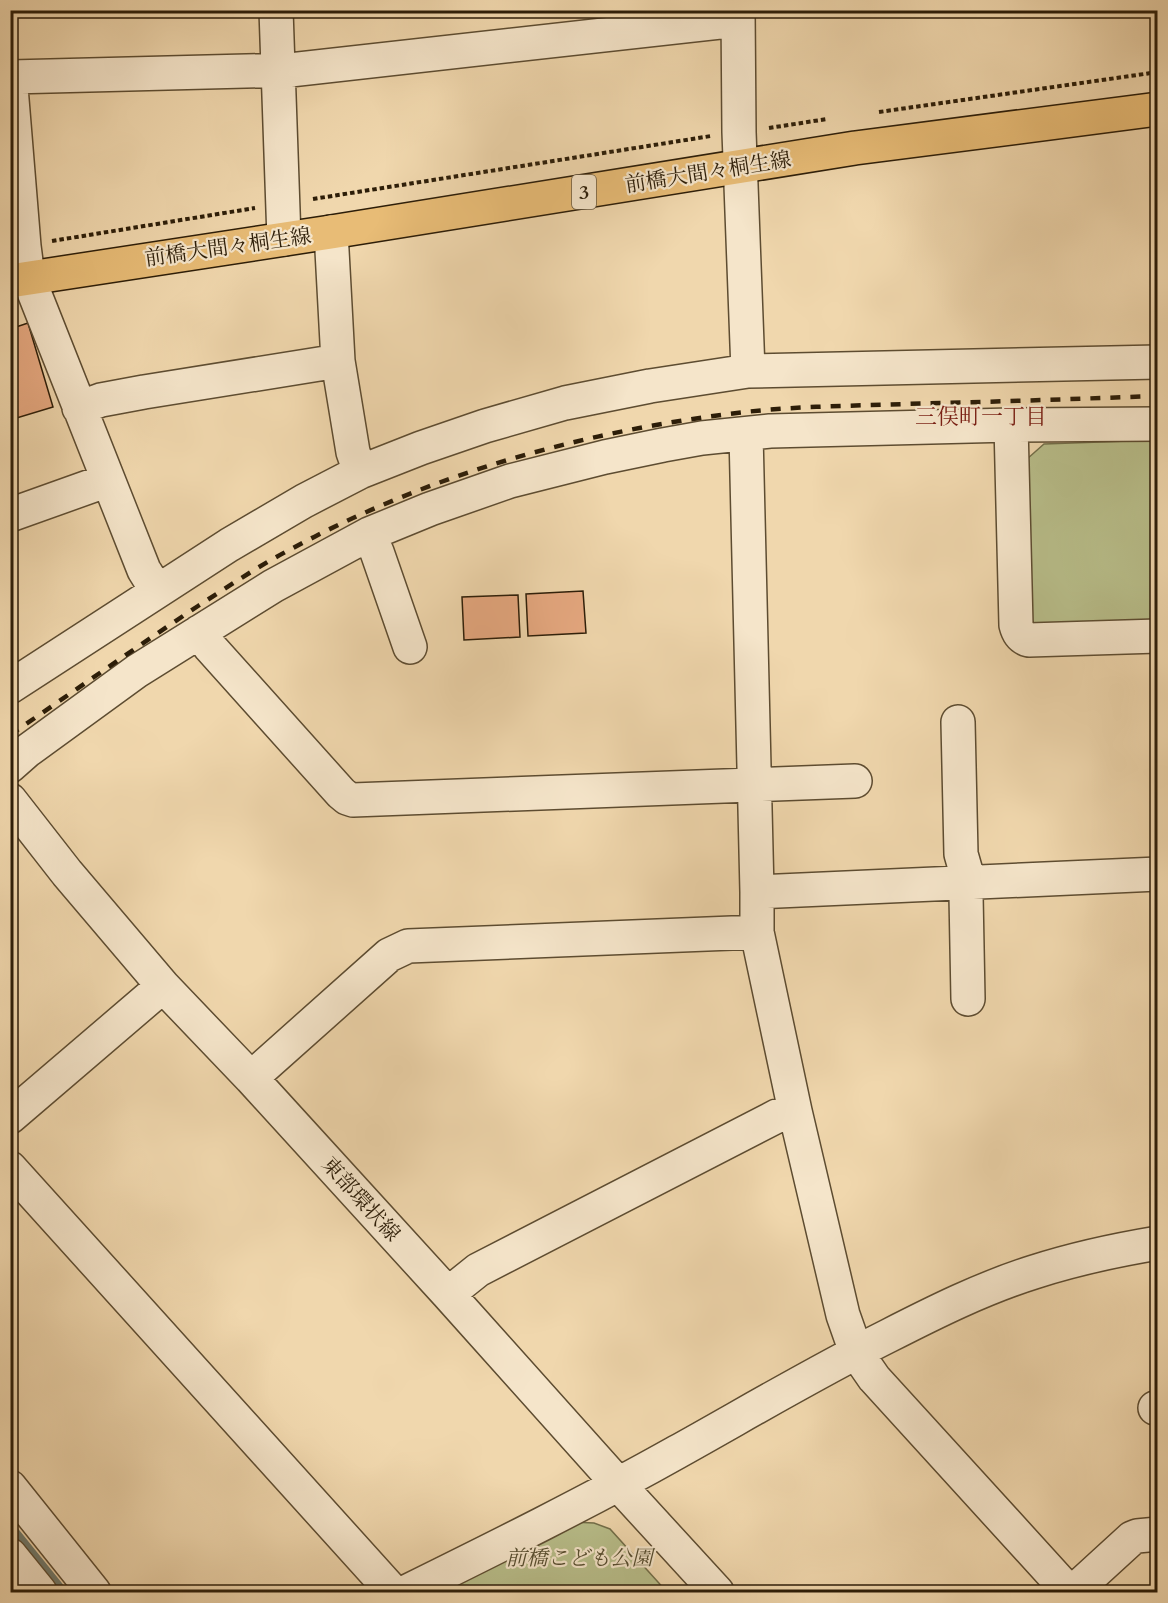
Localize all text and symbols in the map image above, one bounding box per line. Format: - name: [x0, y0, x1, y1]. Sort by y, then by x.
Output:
- street label: 前橋大間々桐生線: [623, 145, 793, 200]
- road number: 3: [572, 175, 596, 209]
- street label: 前橋大間々桐生線: [143, 221, 313, 274]
- district label: 三俣町一丁目: [915, 402, 1047, 432]
- street label: 東部環状線: [315, 1151, 407, 1248]
- park label: 前橋こども公園: [506, 1544, 655, 1573]

